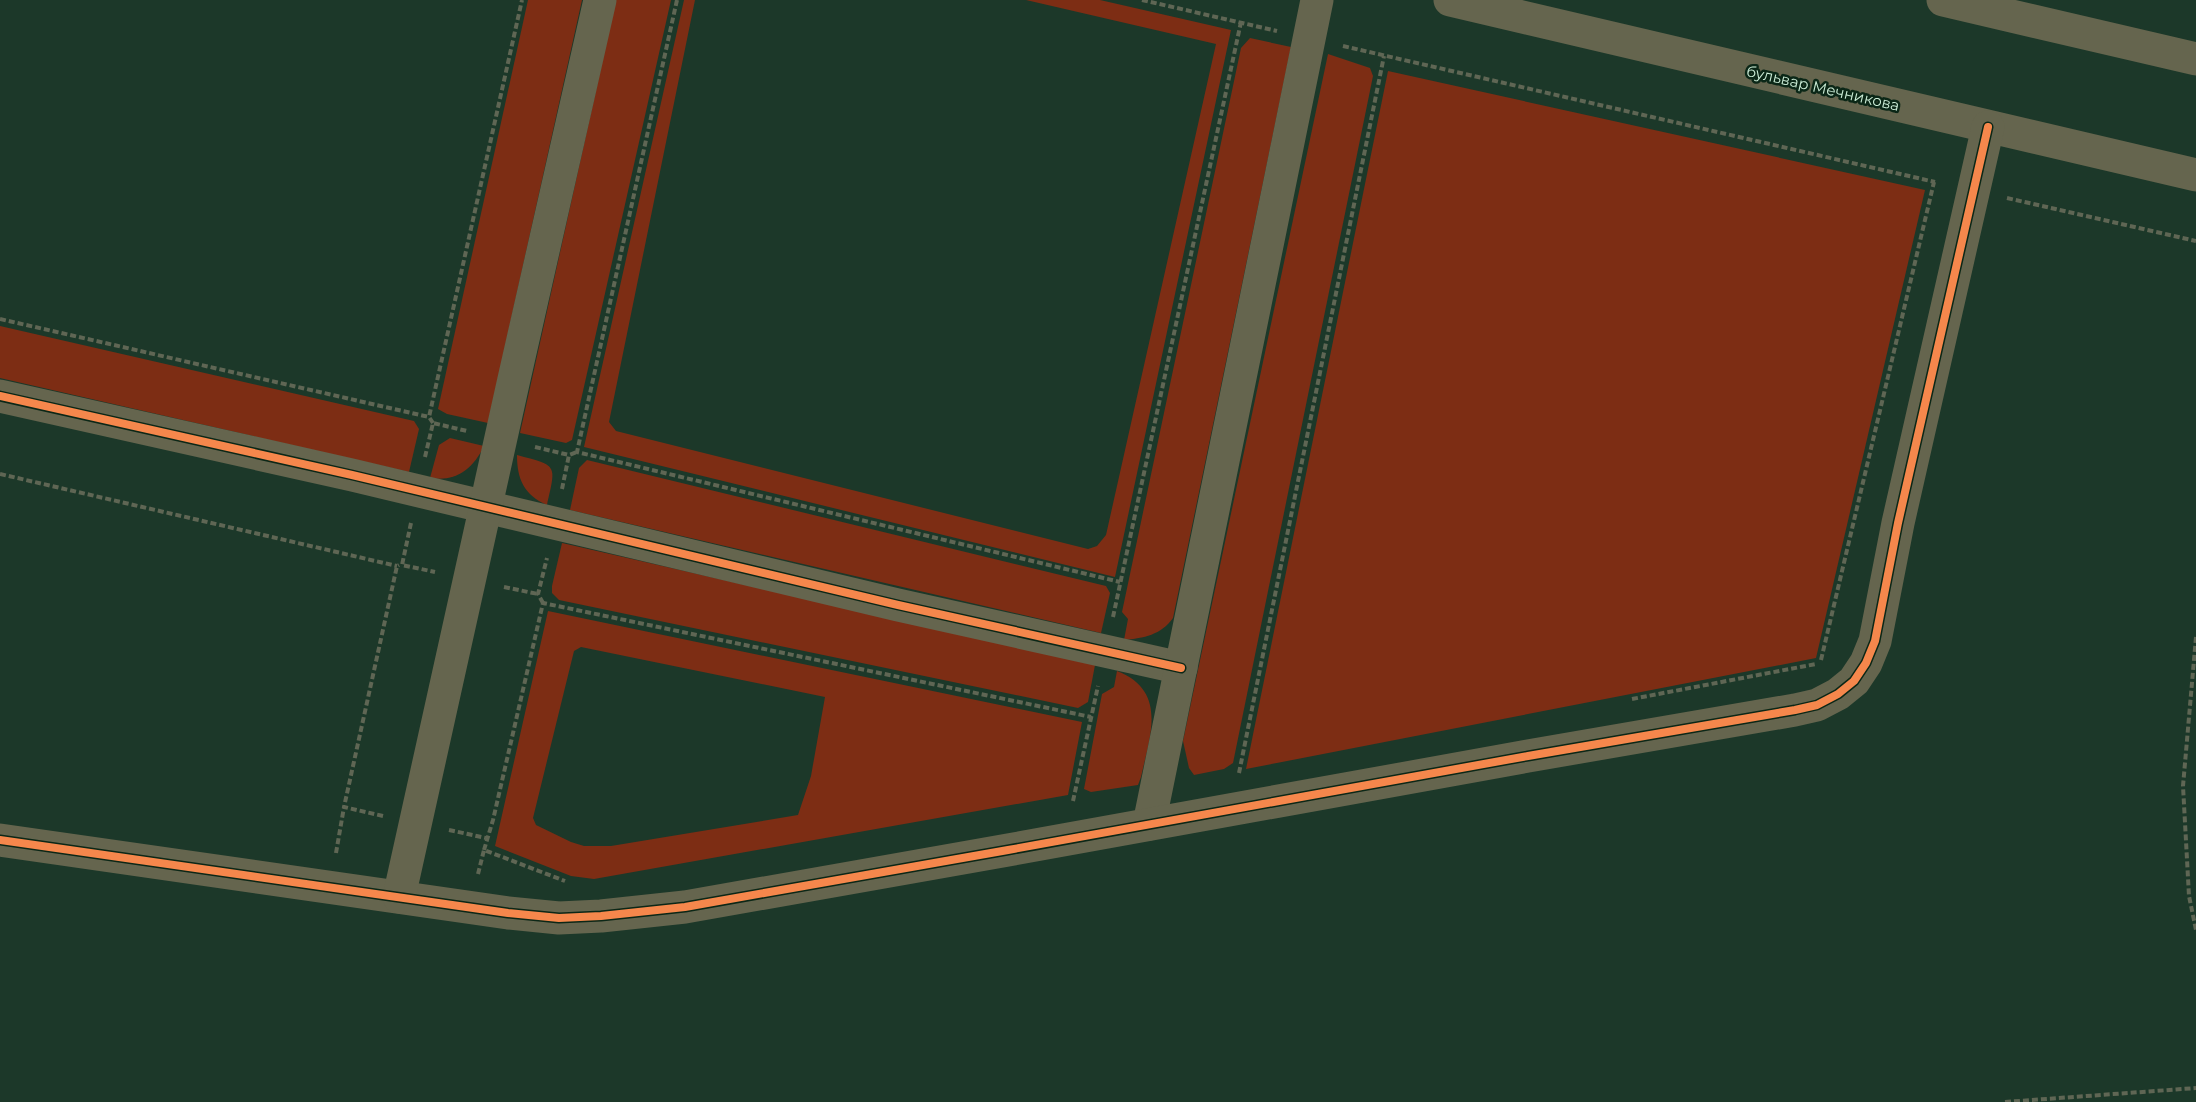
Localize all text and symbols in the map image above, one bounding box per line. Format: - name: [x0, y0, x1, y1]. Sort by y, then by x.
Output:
- street label: бульвар Мечникова: [1745, 61, 1901, 115]

